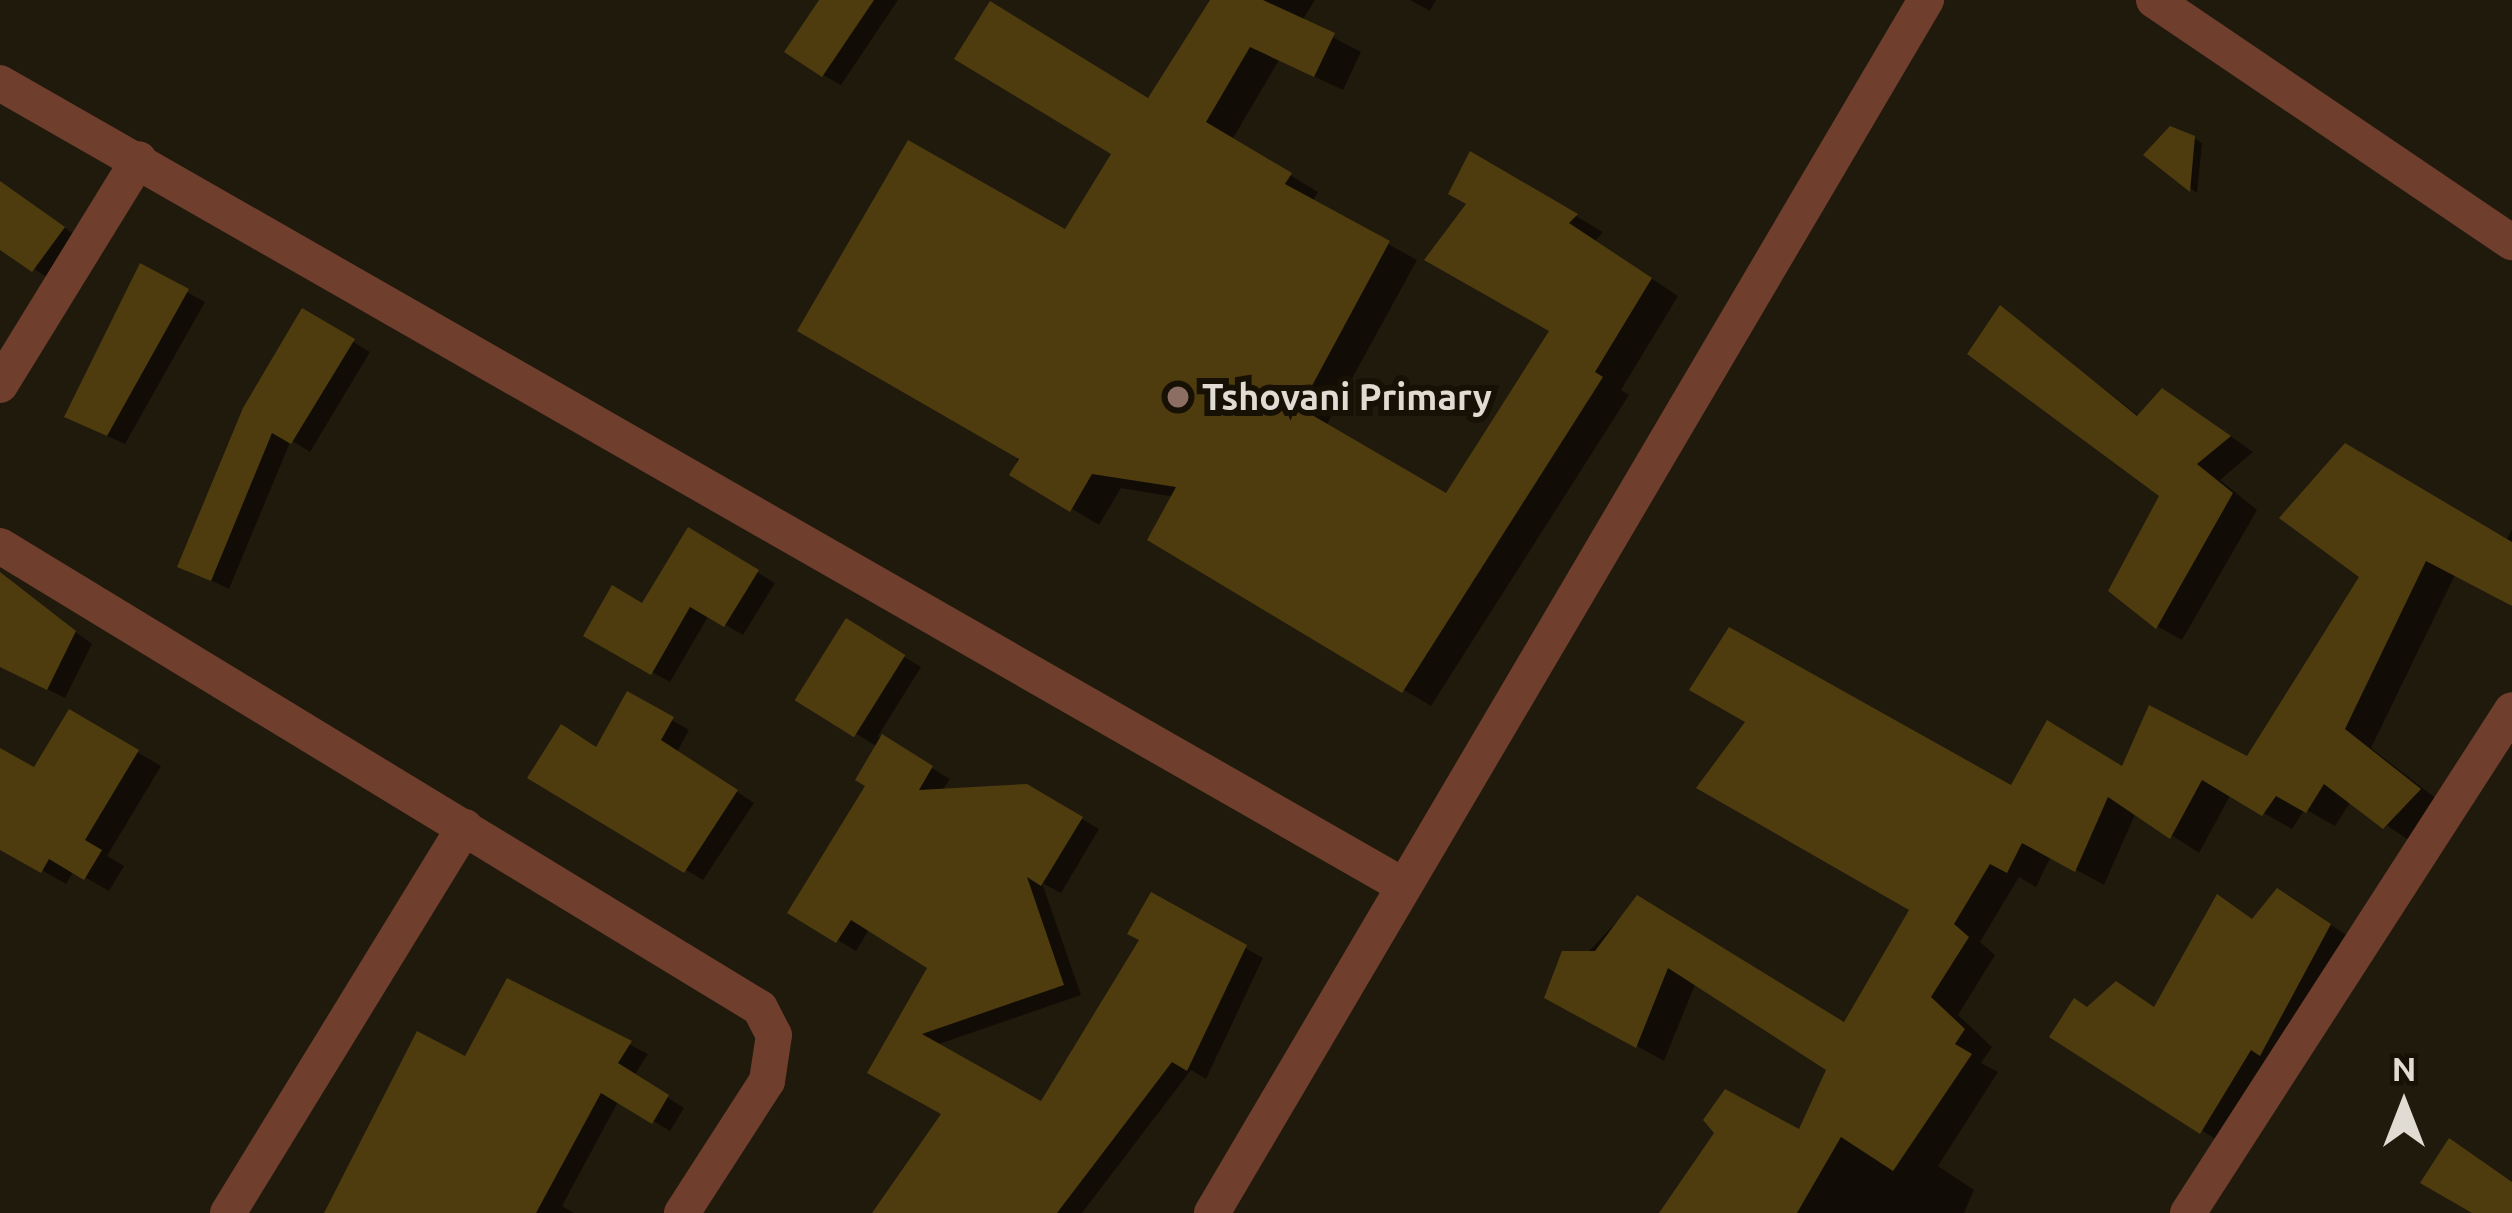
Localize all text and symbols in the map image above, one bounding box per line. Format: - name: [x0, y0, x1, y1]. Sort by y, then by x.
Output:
- place label: Tshovani Primary: [1202, 375, 1492, 419]
- marker: Tshovani Primary: [1165, 384, 1191, 410]
- north arrow: [2344, 1045, 2464, 1165]
- text: N: [2392, 1050, 2416, 1087]

